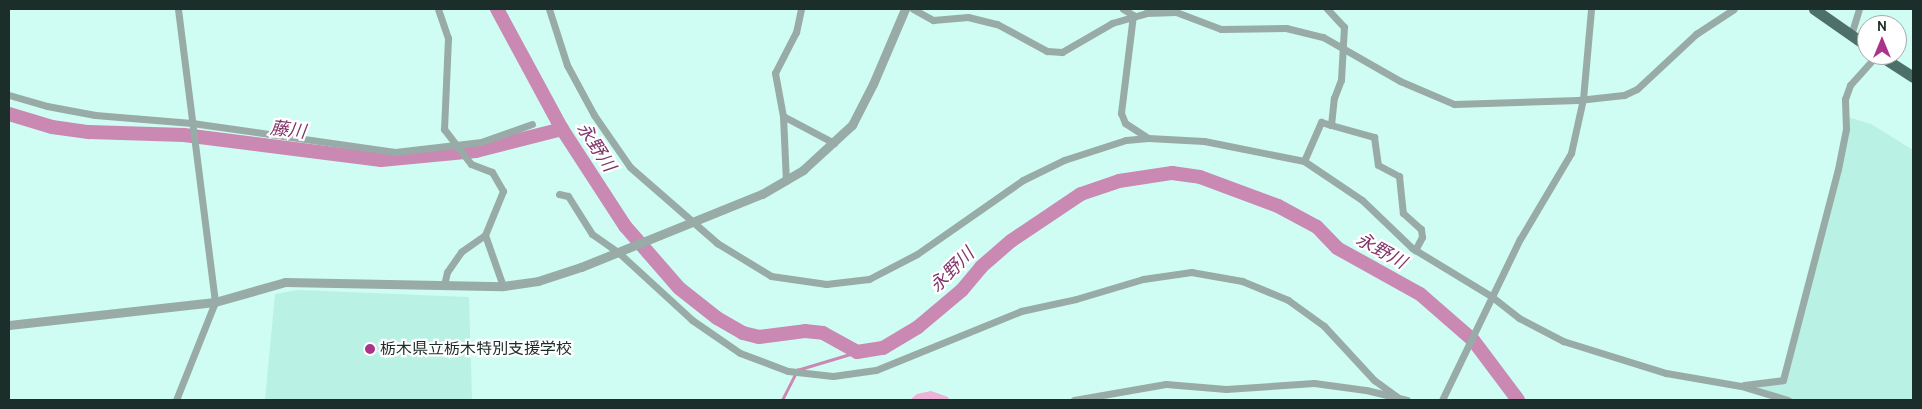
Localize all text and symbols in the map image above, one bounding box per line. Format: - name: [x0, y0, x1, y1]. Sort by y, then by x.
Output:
- north arrow: [1857, 15, 1907, 65]
- text: N: [1877, 17, 1887, 35]
- water label: 藤川: [269, 117, 307, 143]
- water label: 永野川: [572, 118, 620, 176]
- water label: 永野川: [1352, 228, 1410, 274]
- water label: 永野川: [925, 243, 979, 297]
- place label: 栃木県立栃木特別支援学校: [380, 339, 572, 359]
- marker: 栃木県立栃木特別支援学校: [364, 343, 376, 355]

